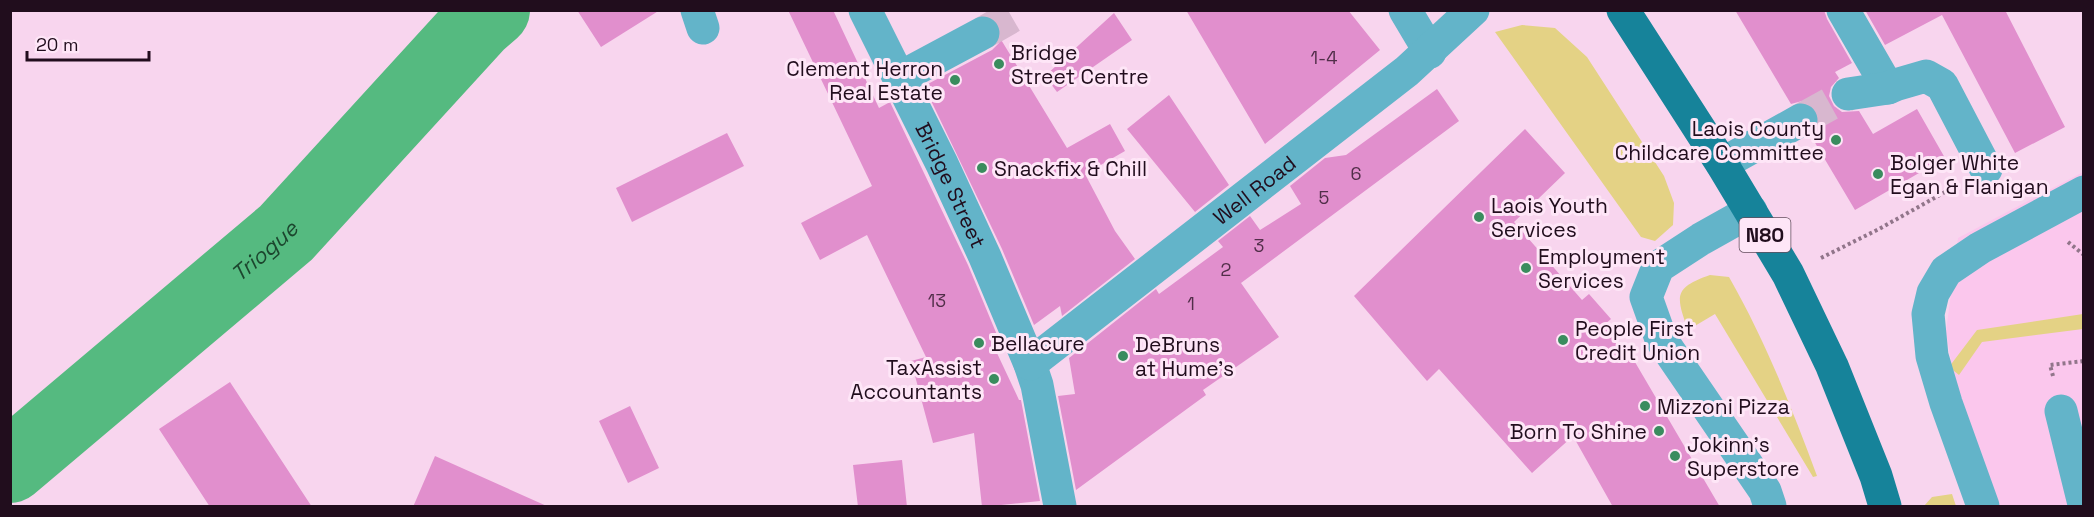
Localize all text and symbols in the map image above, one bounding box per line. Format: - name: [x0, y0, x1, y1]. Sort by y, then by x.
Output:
- scale bar: [27, 24, 148, 62]
- text: 20 m: [36, 33, 79, 56]
- place label: Bridge Street Centre: [1011, 39, 1149, 90]
- house number: 1-4: [1311, 46, 1337, 69]
- place label: Clement Herron Real Estate: [786, 55, 943, 106]
- marker: Bridge Street Centre: [992, 57, 1006, 71]
- marker: Clement Herron Real Estate: [948, 73, 962, 87]
- place label: Laois County Childcare Committee: [1615, 115, 1824, 166]
- street label: Bridge Street: [910, 118, 992, 252]
- marker: Laois County Childcare Committee: [1829, 133, 1843, 147]
- street label: Well Road: [1207, 149, 1301, 230]
- place label: Bolger White Egan & Flanigan: [1890, 149, 2049, 200]
- place label: Snackfix & Chill: [994, 155, 1147, 182]
- marker: Snackfix & Chill: [975, 161, 989, 175]
- house number: 6: [1350, 162, 1362, 185]
- marker: Bolger White Egan & Flanigan: [1871, 167, 1885, 181]
- house number: 5: [1319, 186, 1329, 209]
- place label: Laois Youth Services: [1491, 192, 1608, 243]
- marker: Laois Youth Services: [1472, 210, 1486, 224]
- water label: Triogue: [225, 214, 305, 287]
- road number: N80: [1740, 218, 1790, 252]
- house number: 3: [1254, 234, 1264, 257]
- place label: Employment Services: [1538, 243, 1665, 294]
- house number: 2: [1221, 258, 1231, 281]
- marker: Employment Services: [1519, 261, 1533, 275]
- house number: 13: [928, 289, 946, 312]
- house number: 1: [1187, 292, 1195, 315]
- place label: People First Credit Union: [1575, 315, 1700, 366]
- place label: Bellacure: [991, 330, 1085, 357]
- place label: DeBruns at Hume’s: [1135, 331, 1234, 382]
- marker: People First Credit Union: [1556, 333, 1570, 347]
- marker: Bellacure: [972, 336, 986, 350]
- marker: DeBruns at Hume’s: [1116, 349, 1130, 363]
- place label: TaxAssist Accountants: [850, 354, 982, 405]
- marker: TaxAssist Accountants: [987, 372, 1001, 386]
- place label: Mizzoni Pizza: [1657, 393, 1790, 420]
- marker: Mizzoni Pizza: [1638, 399, 1652, 413]
- place label: Born To Shine: [1510, 418, 1647, 445]
- marker: Born To Shine: [1652, 424, 1666, 438]
- place label: Jokinn's Superstore: [1687, 431, 1799, 482]
- marker: Jokinn's Superstore: [1668, 449, 1682, 463]

